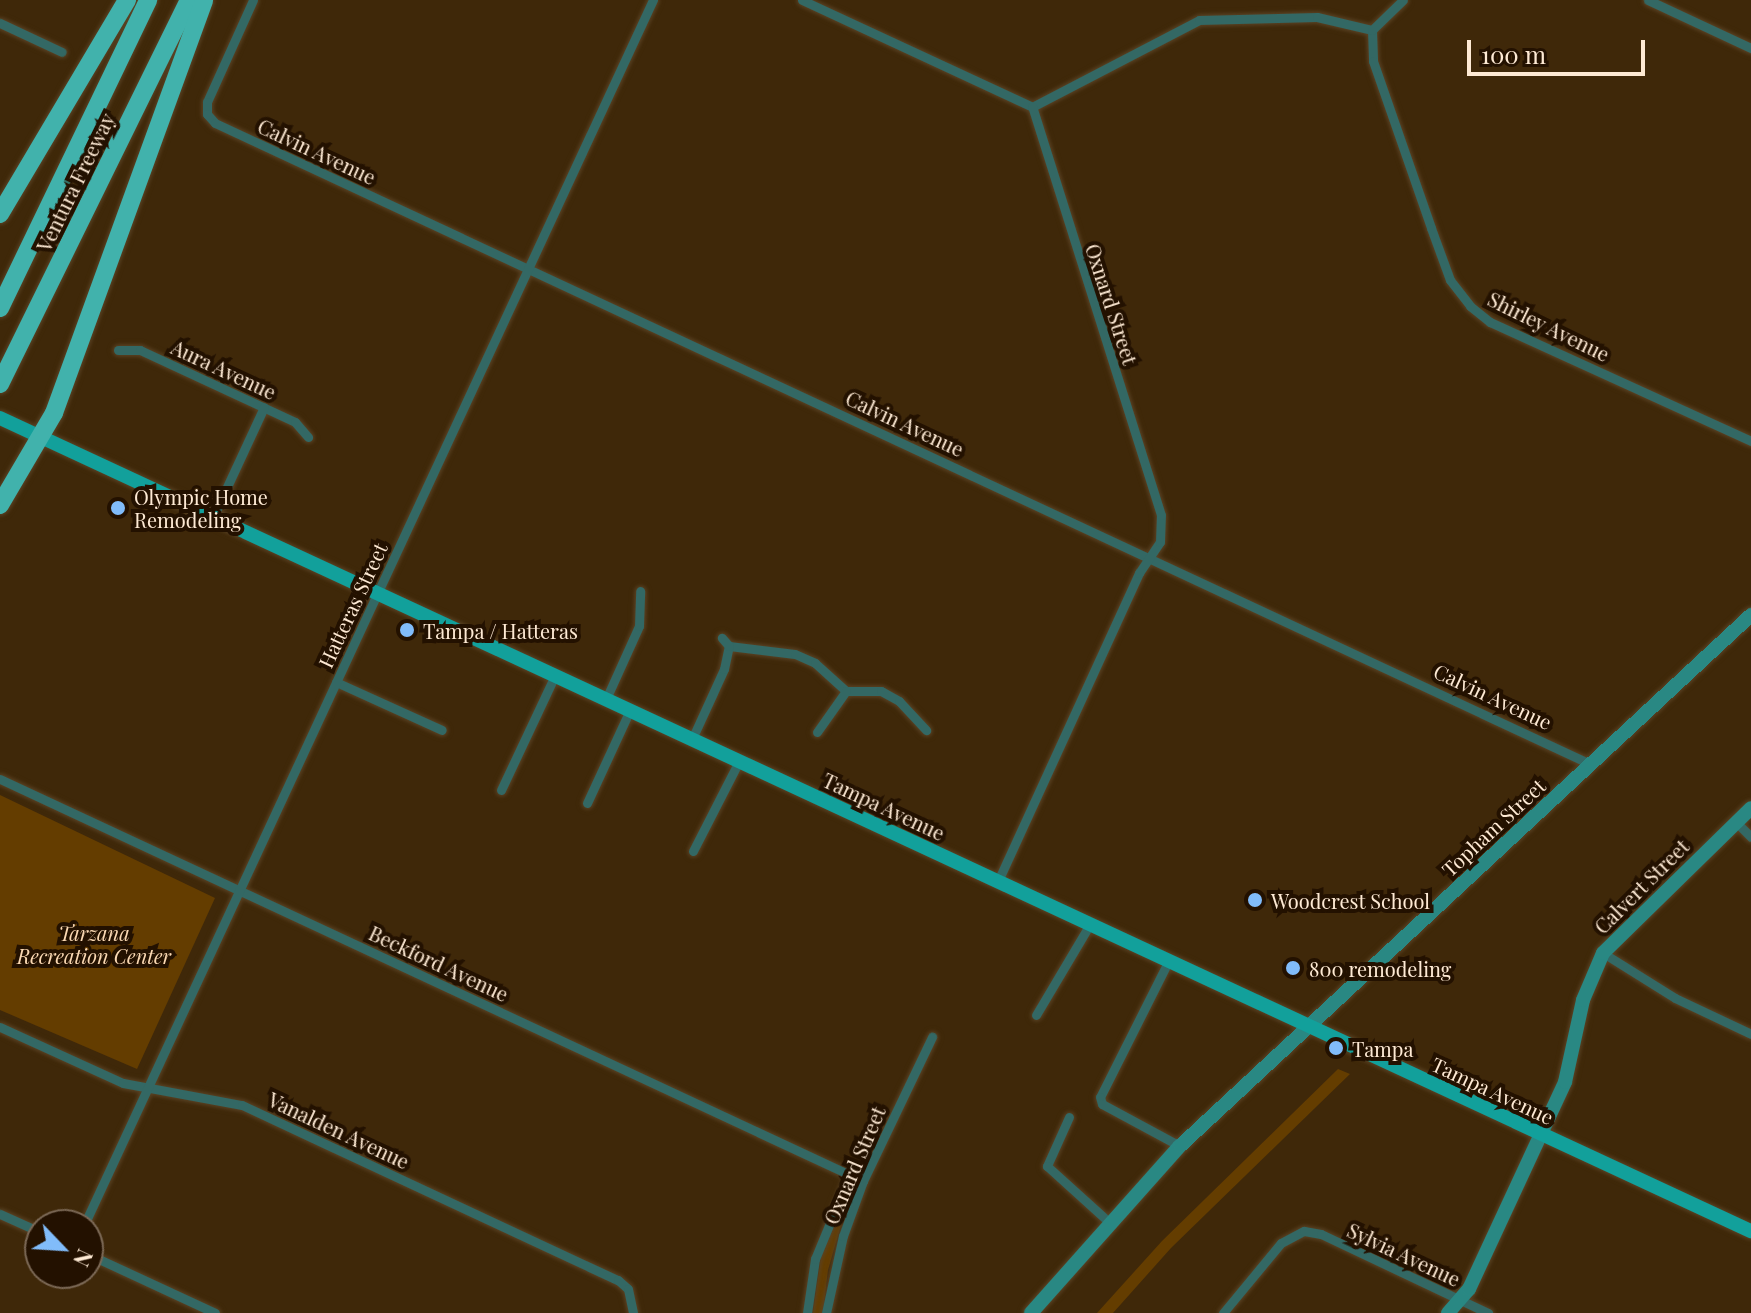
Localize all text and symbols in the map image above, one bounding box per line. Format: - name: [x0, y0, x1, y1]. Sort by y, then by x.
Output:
- scale bar: [1471, 24, 1649, 74]
- text: 100 m: [1481, 38, 1546, 70]
- street label: Ventura Freeway: [31, 109, 119, 255]
- street label: Calvin Avenue: [254, 113, 380, 189]
- street label: Oxnard Street: [1081, 241, 1143, 367]
- street label: Shirley Avenue: [1484, 286, 1614, 366]
- street label: Aura Avenue: [168, 334, 280, 404]
- street label: Calvin Avenue: [842, 385, 968, 461]
- place label: Olympic Home Remodeling: [134, 484, 268, 531]
- marker: Olympic Home Remodeling: [109, 499, 127, 517]
- street label: Hatteras Street: [313, 539, 391, 671]
- place label: Tampa / Hatteras: [423, 618, 578, 642]
- marker: Tampa / Hatteras: [398, 621, 416, 639]
- street label: Calvin Avenue: [1430, 658, 1556, 734]
- street label: Tampa Avenue: [819, 767, 949, 845]
- street label: Topham Street: [1436, 773, 1550, 881]
- street label: Calvert Street: [1589, 834, 1693, 938]
- place label: Woodcrest School: [1271, 888, 1430, 912]
- marker: Woodcrest School: [1246, 891, 1264, 909]
- park label: Tarzana Recreation Center: [17, 920, 171, 967]
- street label: Beckford Avenue: [365, 920, 513, 1006]
- place label: 800 remodeling: [1309, 956, 1451, 980]
- marker: 800 remodeling: [1284, 959, 1302, 977]
- place label: Tampa: [1352, 1036, 1413, 1060]
- marker: Tampa: [1327, 1039, 1345, 1057]
- street label: Tampa Avenue: [1428, 1051, 1558, 1129]
- street label: Vanalden Avenue: [264, 1087, 414, 1173]
- street label: Oxnard Street: [818, 1102, 890, 1228]
- north arrow: [24, 1209, 104, 1289]
- street label: Sylvia Avenue: [1343, 1217, 1465, 1291]
- text: N: [67, 1245, 101, 1272]

